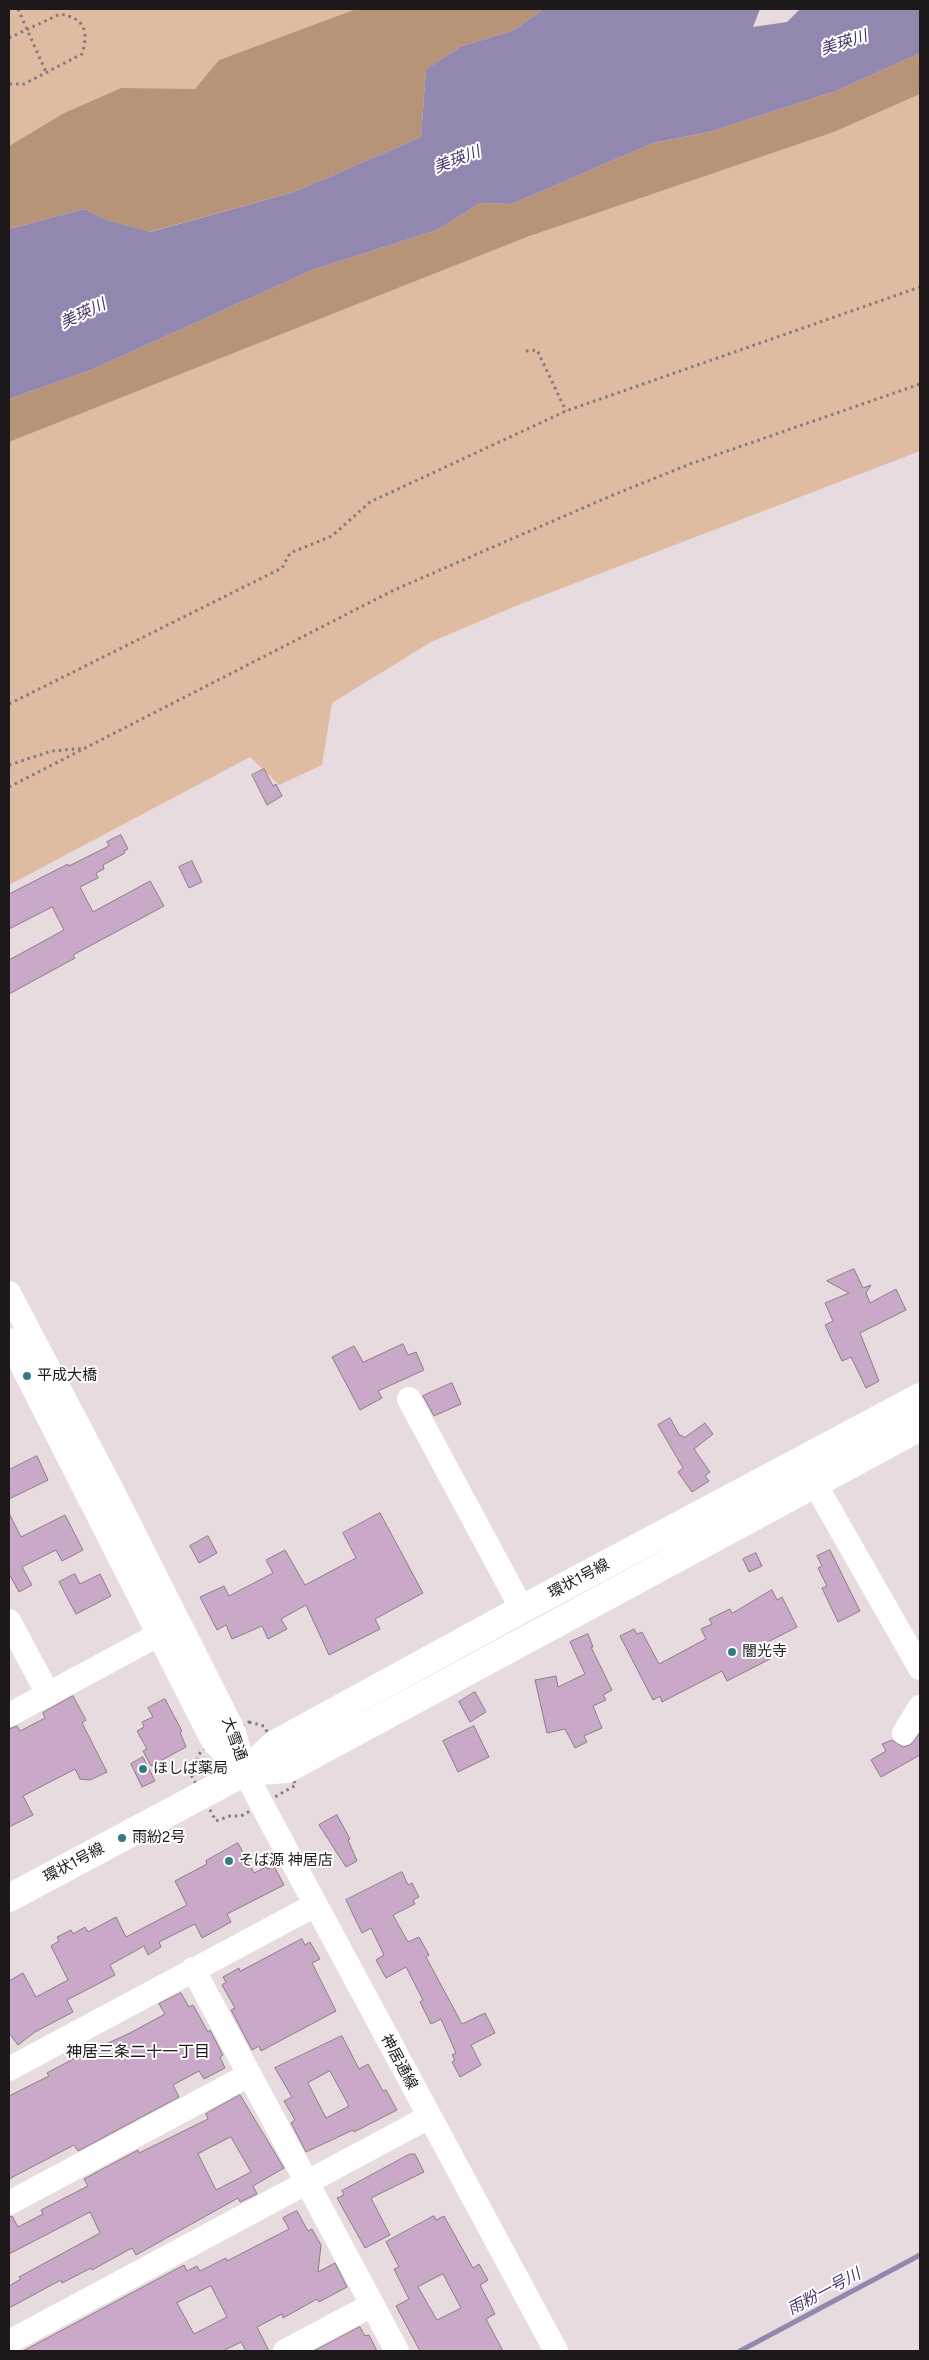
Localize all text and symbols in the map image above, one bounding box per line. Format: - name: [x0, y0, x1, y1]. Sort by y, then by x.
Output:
- water label: 美瑛川: [818, 26, 870, 60]
- water label: 美瑛川: [431, 142, 483, 178]
- water label: 美瑛川: [57, 295, 109, 333]
- place label: 平成大橋: [37, 1367, 97, 1385]
- marker: 平成大橋: [21, 1370, 33, 1382]
- street label: 環状1号線: [546, 1556, 612, 1602]
- place label: 闇光寺: [742, 1643, 787, 1661]
- marker: 闇光寺: [726, 1646, 738, 1658]
- street label: 大雪通: [218, 1715, 250, 1763]
- place label: ほしば薬局: [153, 1760, 228, 1778]
- marker: ほしば薬局: [137, 1763, 149, 1775]
- place label: 雨紛2号: [132, 1829, 185, 1847]
- marker: 雨紛2号: [116, 1832, 128, 1844]
- street label: 環状1号線: [41, 1840, 107, 1886]
- place label: そば源 神居店: [239, 1852, 333, 1870]
- marker: そば源 神居店: [223, 1855, 235, 1867]
- street label: 神居通線: [377, 2031, 421, 2093]
- district label: 神居三条二十一丁目: [66, 2042, 210, 2062]
- water label: 雨粉一号川: [784, 2265, 864, 2319]

